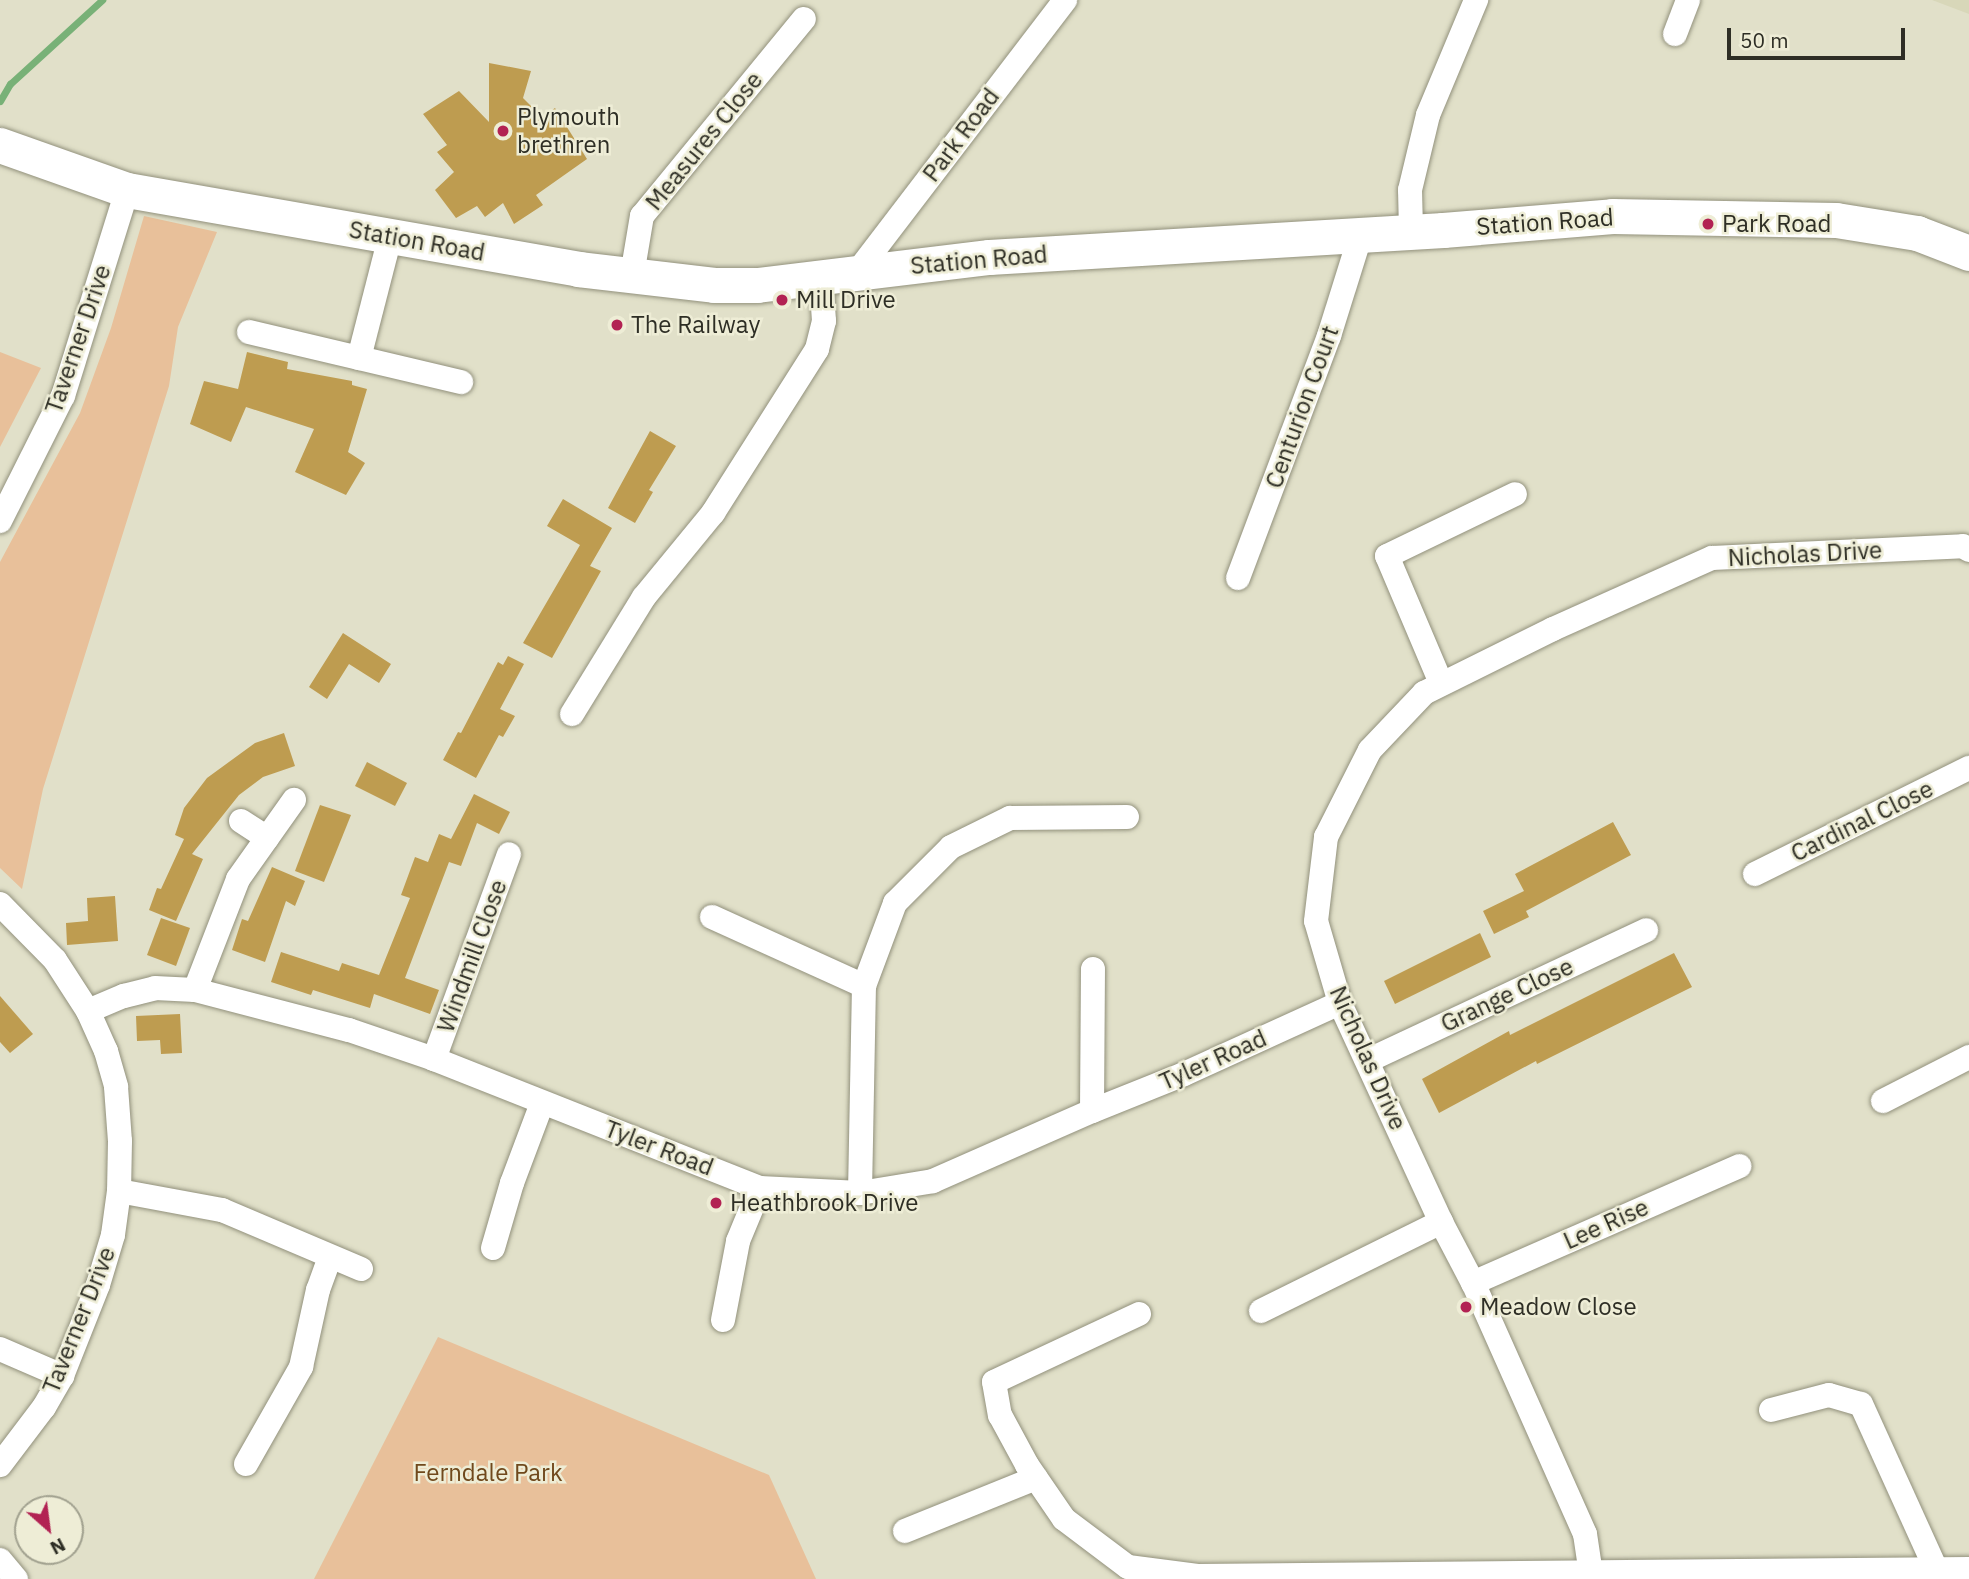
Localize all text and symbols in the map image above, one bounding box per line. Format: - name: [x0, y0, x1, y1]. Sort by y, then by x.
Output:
- scale bar: [1731, 14, 1910, 58]
- text: 50 m: [1740, 26, 1789, 54]
- street label: Measures Close: [639, 66, 769, 216]
- street label: Park Road: [917, 83, 1005, 187]
- place label: Plymouth brethren: [517, 103, 620, 159]
- marker: Plymouth brethren: [495, 123, 511, 139]
- street label: Station Road: [1475, 203, 1615, 241]
- place label: Park Road: [1722, 210, 1831, 238]
- street label: Station Road: [347, 215, 487, 267]
- marker: Park Road: [1700, 216, 1716, 232]
- street label: Station Road: [909, 240, 1049, 280]
- street label: Taverner Drive: [39, 261, 117, 417]
- place label: Mill Drive: [796, 286, 896, 314]
- marker: Mill Drive: [774, 292, 790, 308]
- place label: The Railway: [631, 311, 760, 339]
- marker: The Railway: [609, 317, 625, 333]
- street label: Centurion Court: [1259, 322, 1345, 492]
- street label: Nicholas Drive: [1727, 536, 1883, 572]
- street label: Cardinal Close: [1786, 774, 1938, 868]
- street label: Windmill Close: [431, 876, 513, 1036]
- street label: Grange Close: [1436, 952, 1578, 1038]
- street label: Nicholas Drive: [1323, 982, 1413, 1134]
- street label: Tyler Road: [1155, 1024, 1271, 1096]
- street label: Tyler Road: [601, 1114, 717, 1182]
- place label: Heathbrook Drive: [730, 1189, 919, 1217]
- street label: Lee Rise: [1559, 1193, 1653, 1255]
- marker: Heathbrook Drive: [708, 1195, 724, 1211]
- street label: Taverner Drive: [37, 1243, 121, 1397]
- place label: Meadow Close: [1480, 1293, 1637, 1321]
- marker: Meadow Close: [1458, 1299, 1474, 1315]
- park label: Ferndale Park: [413, 1459, 563, 1487]
- north arrow: [14, 1495, 84, 1565]
- text: N: [46, 1533, 70, 1561]

